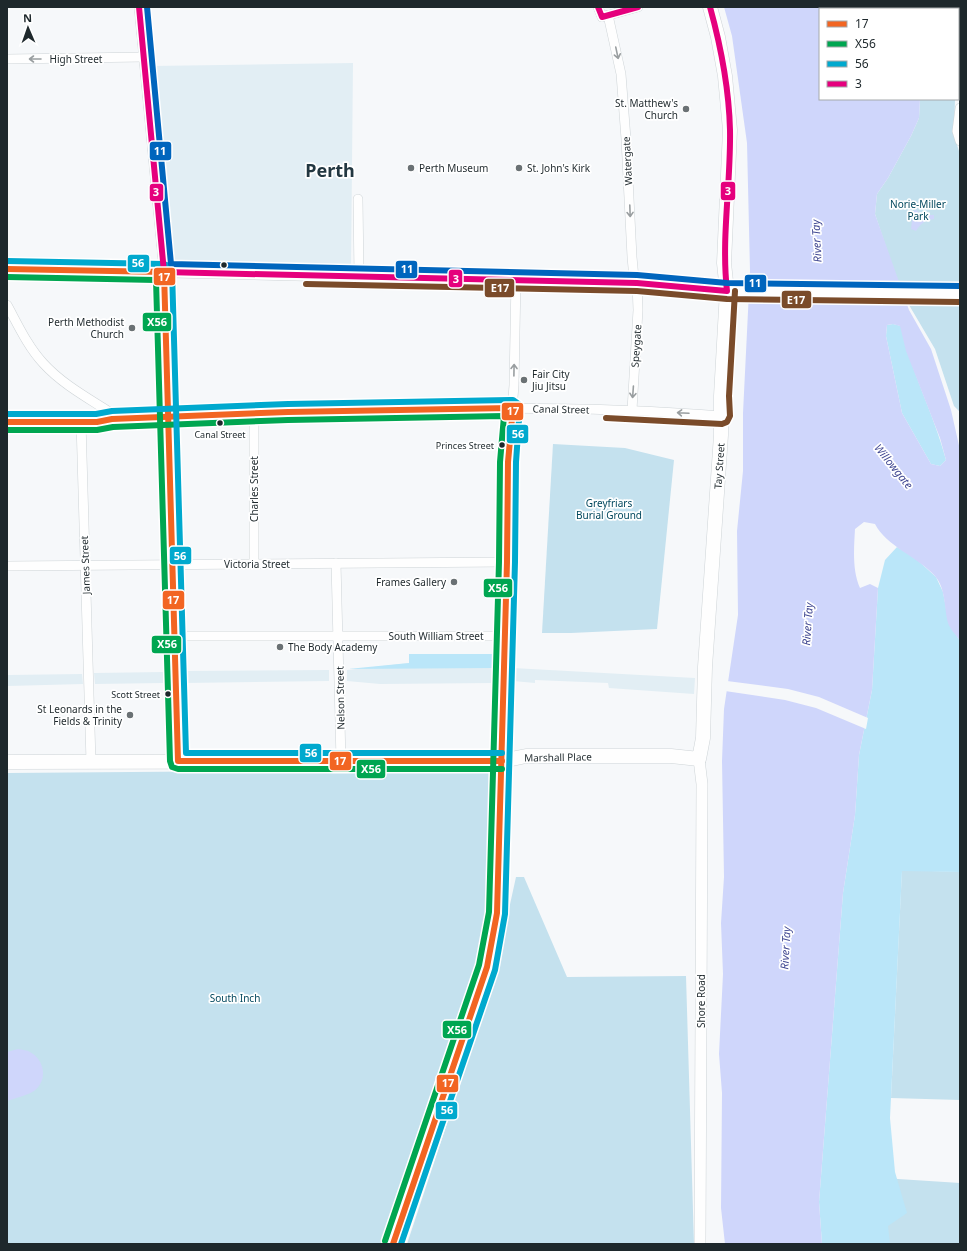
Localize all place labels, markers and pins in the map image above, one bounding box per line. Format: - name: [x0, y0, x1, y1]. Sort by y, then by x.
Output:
- place label: St. Matthew's Church: [615, 96, 678, 122]
- marker: St. Matthew's Church: [681, 104, 691, 114]
- place label: Perth Museum: [419, 161, 488, 175]
- place label: St. John's Kirk: [527, 161, 591, 175]
- marker: Perth Museum: [406, 163, 416, 173]
- marker: St. John's Kirk: [514, 163, 524, 173]
- unlabelled marker: [219, 260, 229, 270]
- place label: Perth Methodist Church: [48, 315, 124, 341]
- marker: Perth Methodist Church: [127, 323, 137, 333]
- place label: Fair City Jiu Jitsu: [531, 367, 571, 393]
- marker: Fair City Jiu Jitsu: [519, 375, 529, 385]
- marker: Canal Street: [215, 418, 225, 428]
- place label: Canal Street: [194, 428, 246, 441]
- place label: Princes Street: [436, 439, 495, 452]
- marker: Princes Street: [497, 440, 507, 450]
- place label: Frames Gallery: [376, 575, 447, 589]
- marker: Frames Gallery: [449, 577, 459, 587]
- place label: The Body Academy: [288, 640, 378, 654]
- marker: The Body Academy: [275, 642, 285, 652]
- place label: Scott Street: [111, 688, 161, 701]
- marker: Scott Street: [163, 689, 173, 699]
- place label: St Leonards in the Fields & Trinity: [37, 702, 123, 728]
- marker: St Leonards in the Fields & Trinity: [125, 710, 135, 720]

